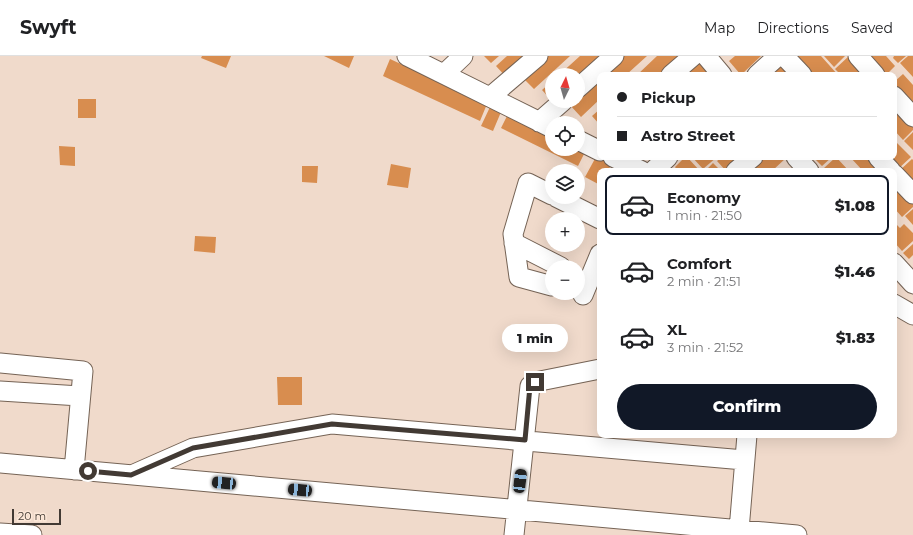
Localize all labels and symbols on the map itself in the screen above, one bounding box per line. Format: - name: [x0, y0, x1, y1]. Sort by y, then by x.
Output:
- north arrow: [545, 68, 585, 108]
- callout: 1 min: [502, 324, 568, 352]
- route end: [526, 373, 544, 391]
- route start: [79, 462, 97, 480]
- car: [513, 468, 527, 494]
- car: [212, 476, 236, 490]
- car: [288, 483, 312, 497]
- scale bar: [12, 507, 61, 526]

